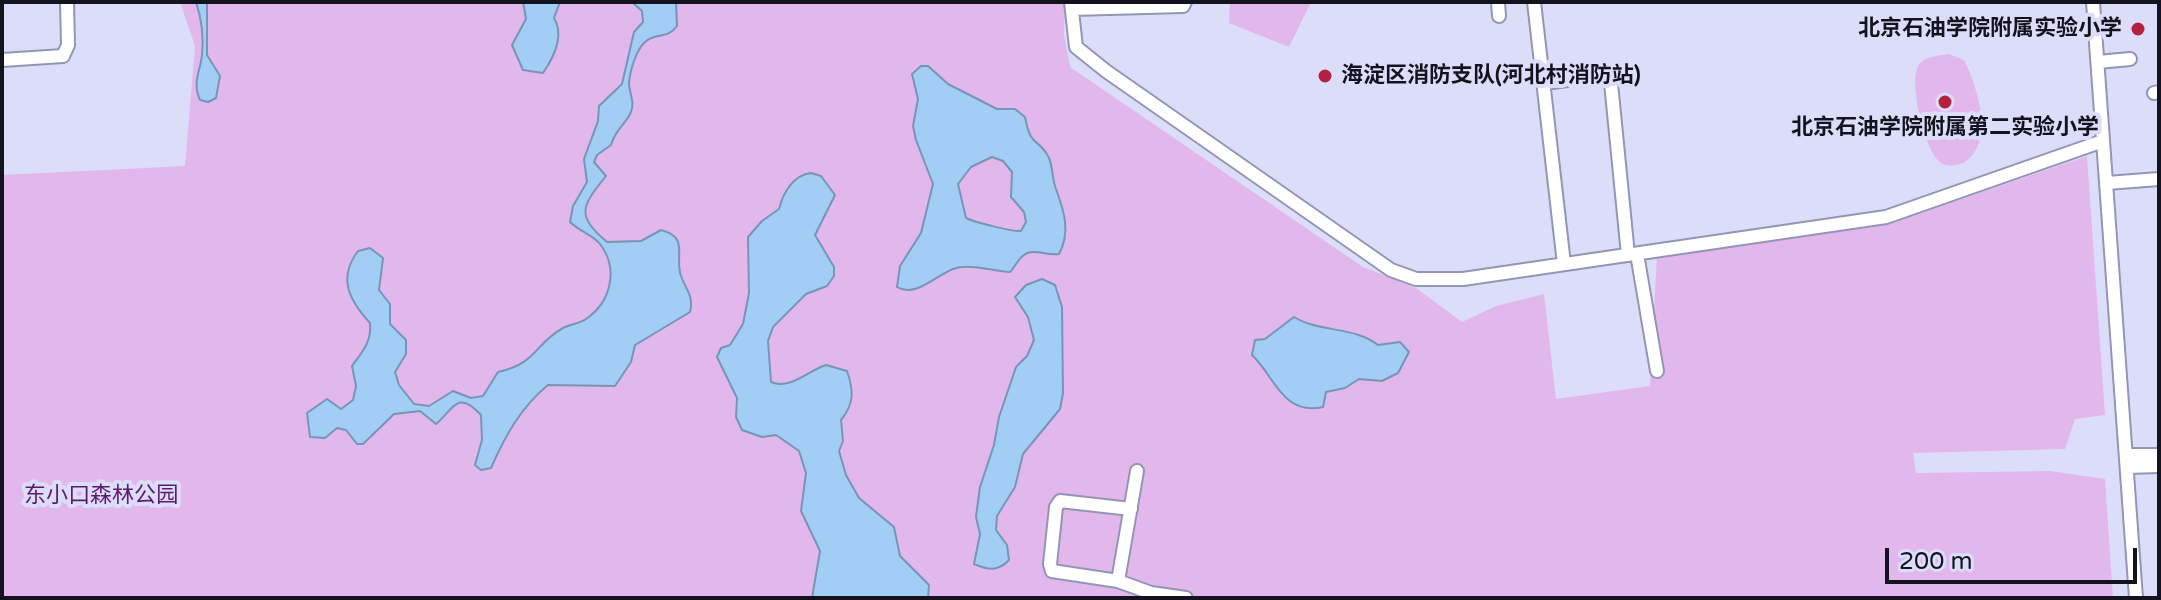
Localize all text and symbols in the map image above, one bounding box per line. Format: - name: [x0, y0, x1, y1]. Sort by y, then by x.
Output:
- place label: 北京石油学院附属实验小学: [1858, 16, 2122, 42]
- marker: 北京石油学院附属实验小学: [2129, 20, 2147, 38]
- place label: 海淀区消防支队(河北村消防站): [1341, 63, 1641, 89]
- marker: 海淀区消防支队(河北村消防站): [1316, 67, 1334, 85]
- marker: 北京石油学院附属第二实验小学: [1936, 93, 1954, 111]
- place label: 北京石油学院附属第二实验小学: [1791, 115, 2099, 141]
- park label: 东小口森林公园: [24, 483, 178, 509]
- scale bar: [1889, 532, 2141, 582]
- text: 200 m: [1899, 547, 1973, 576]

